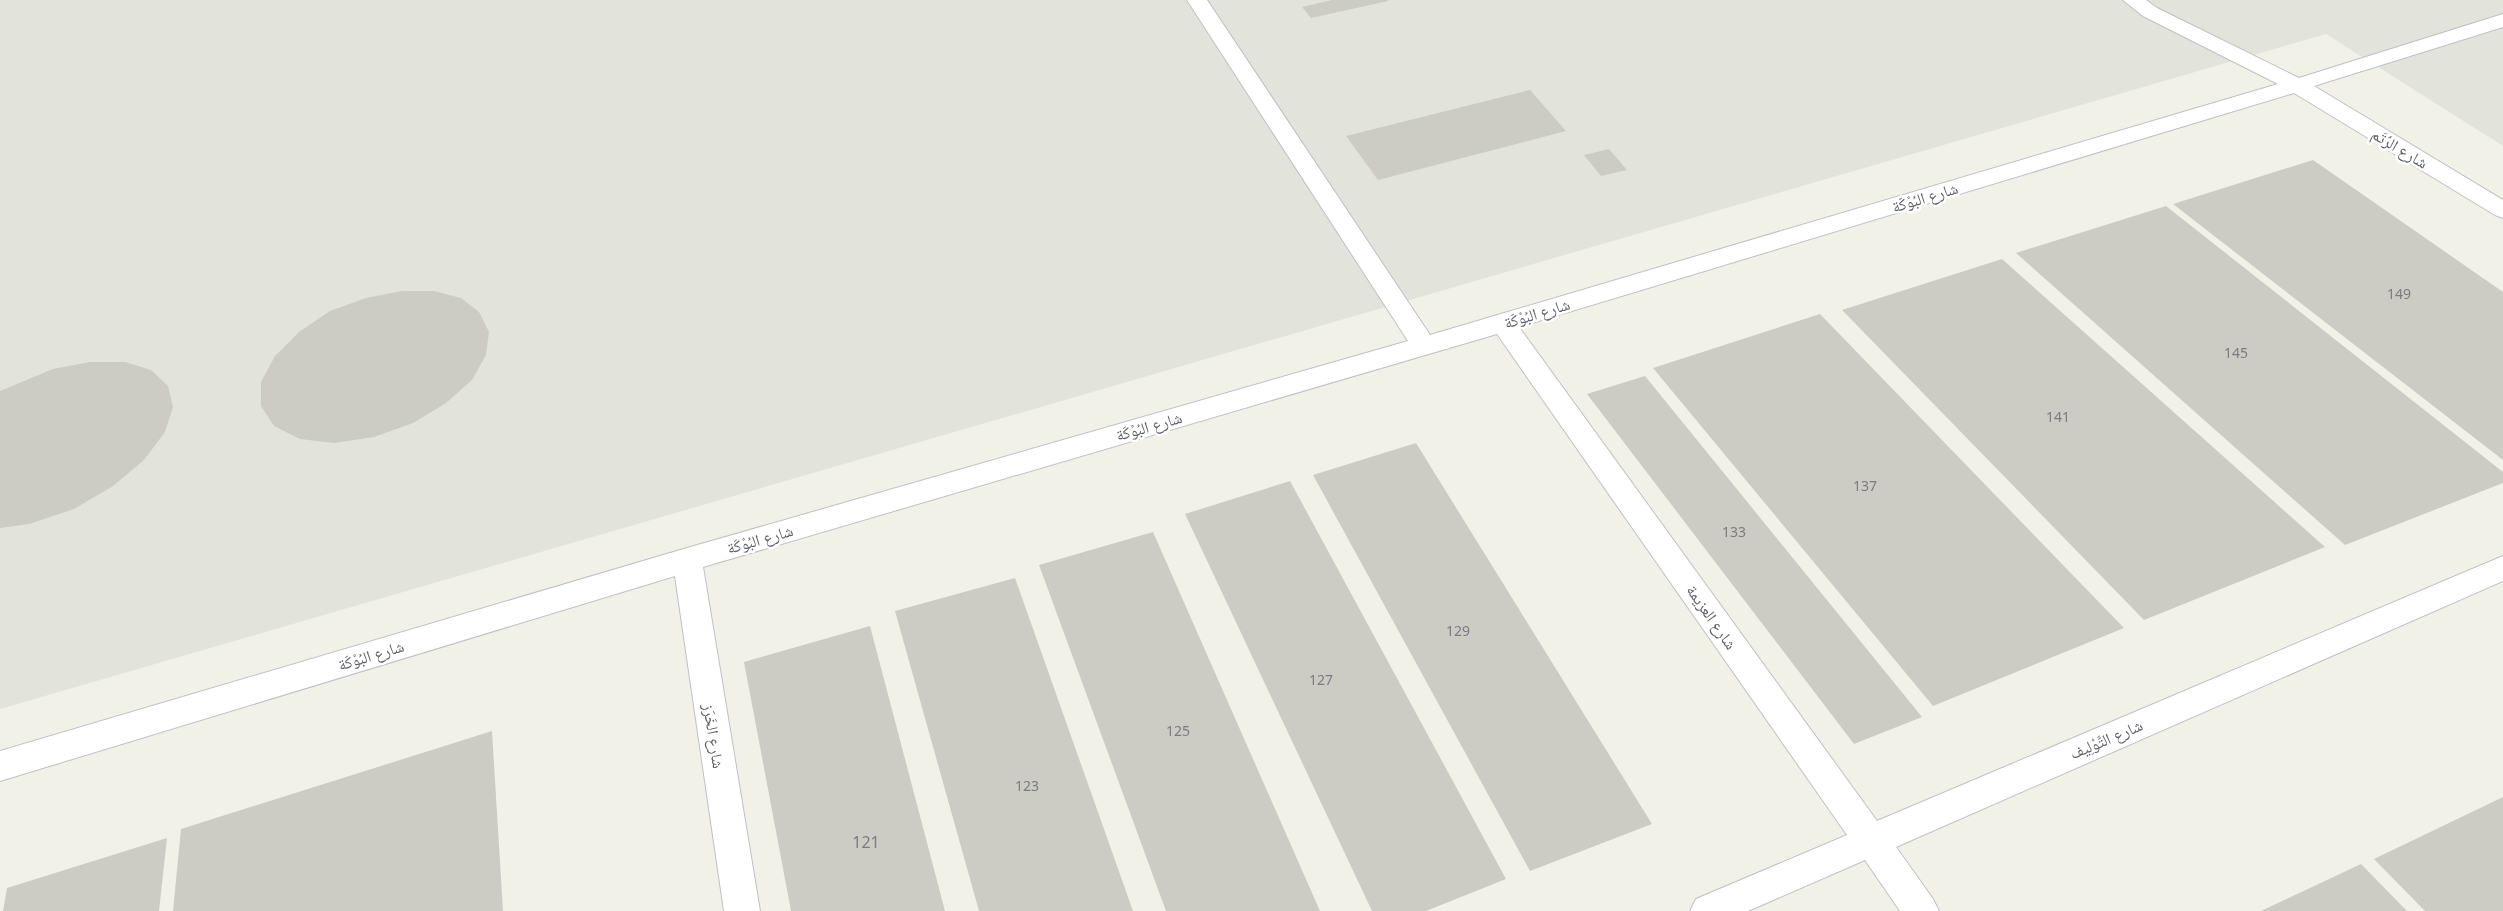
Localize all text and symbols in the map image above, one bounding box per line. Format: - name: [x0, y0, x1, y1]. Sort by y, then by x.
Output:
- street label: شارع الرُتَم: [2368, 123, 2432, 173]
- street label: شارع البُوْكَة: [1889, 177, 1961, 217]
- house number: 149: [2387, 284, 2411, 303]
- street label: شارع البُوْكَة: [1501, 293, 1573, 333]
- house number: 145: [2224, 343, 2248, 362]
- street label: شارع البُوْكَة: [1113, 406, 1185, 446]
- house number: 141: [2046, 407, 2070, 426]
- house number: 137: [1853, 476, 1877, 495]
- street label: شارع البُوْكَة: [724, 519, 796, 559]
- house number: 133: [1722, 522, 1746, 541]
- street label: شارع العزيمة: [1682, 580, 1742, 654]
- house number: 129: [1446, 621, 1470, 640]
- street label: شارع البُوْكَة: [335, 635, 407, 675]
- house number: 127: [1309, 670, 1333, 689]
- street label: شارع الخَرَز: [698, 701, 730, 770]
- street label: شارع التَّوْلِيف: [2066, 714, 2146, 764]
- house number: 125: [1166, 721, 1190, 740]
- house number: 123: [1015, 776, 1039, 795]
- house number: 121: [852, 831, 880, 853]

